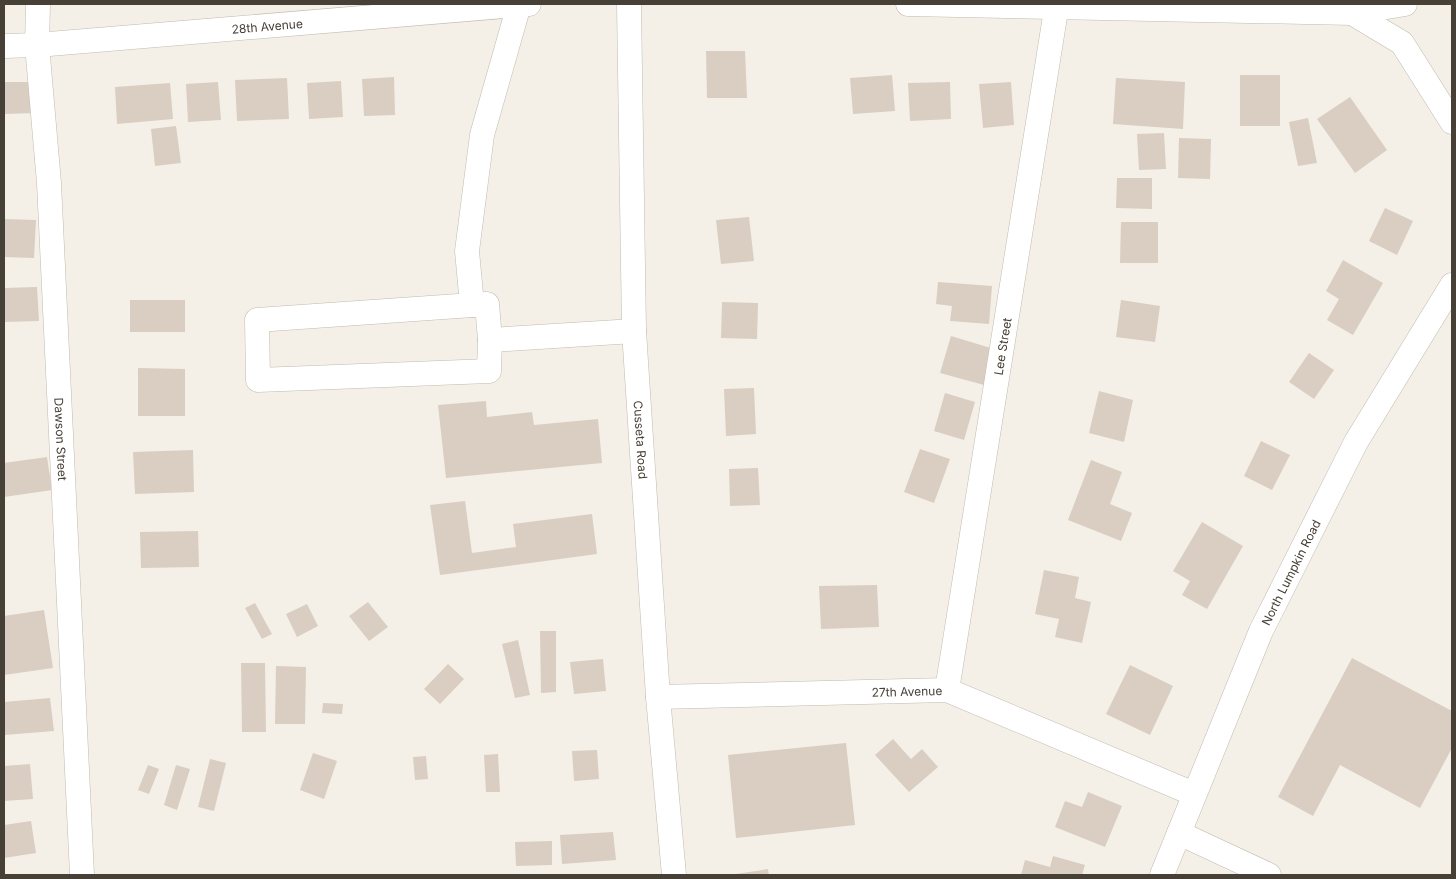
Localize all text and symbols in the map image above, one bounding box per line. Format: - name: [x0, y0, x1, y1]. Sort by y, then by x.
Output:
- street label: 28th Avenue: [231, 15, 303, 36]
- street label: Lee Street: [990, 316, 1014, 376]
- street label: Dawson Street: [52, 397, 71, 481]
- street label: Cusseta Road: [631, 400, 651, 479]
- street label: North Lumpkin Road: [1258, 517, 1323, 628]
- street label: 27th Avenue: [871, 683, 942, 699]

